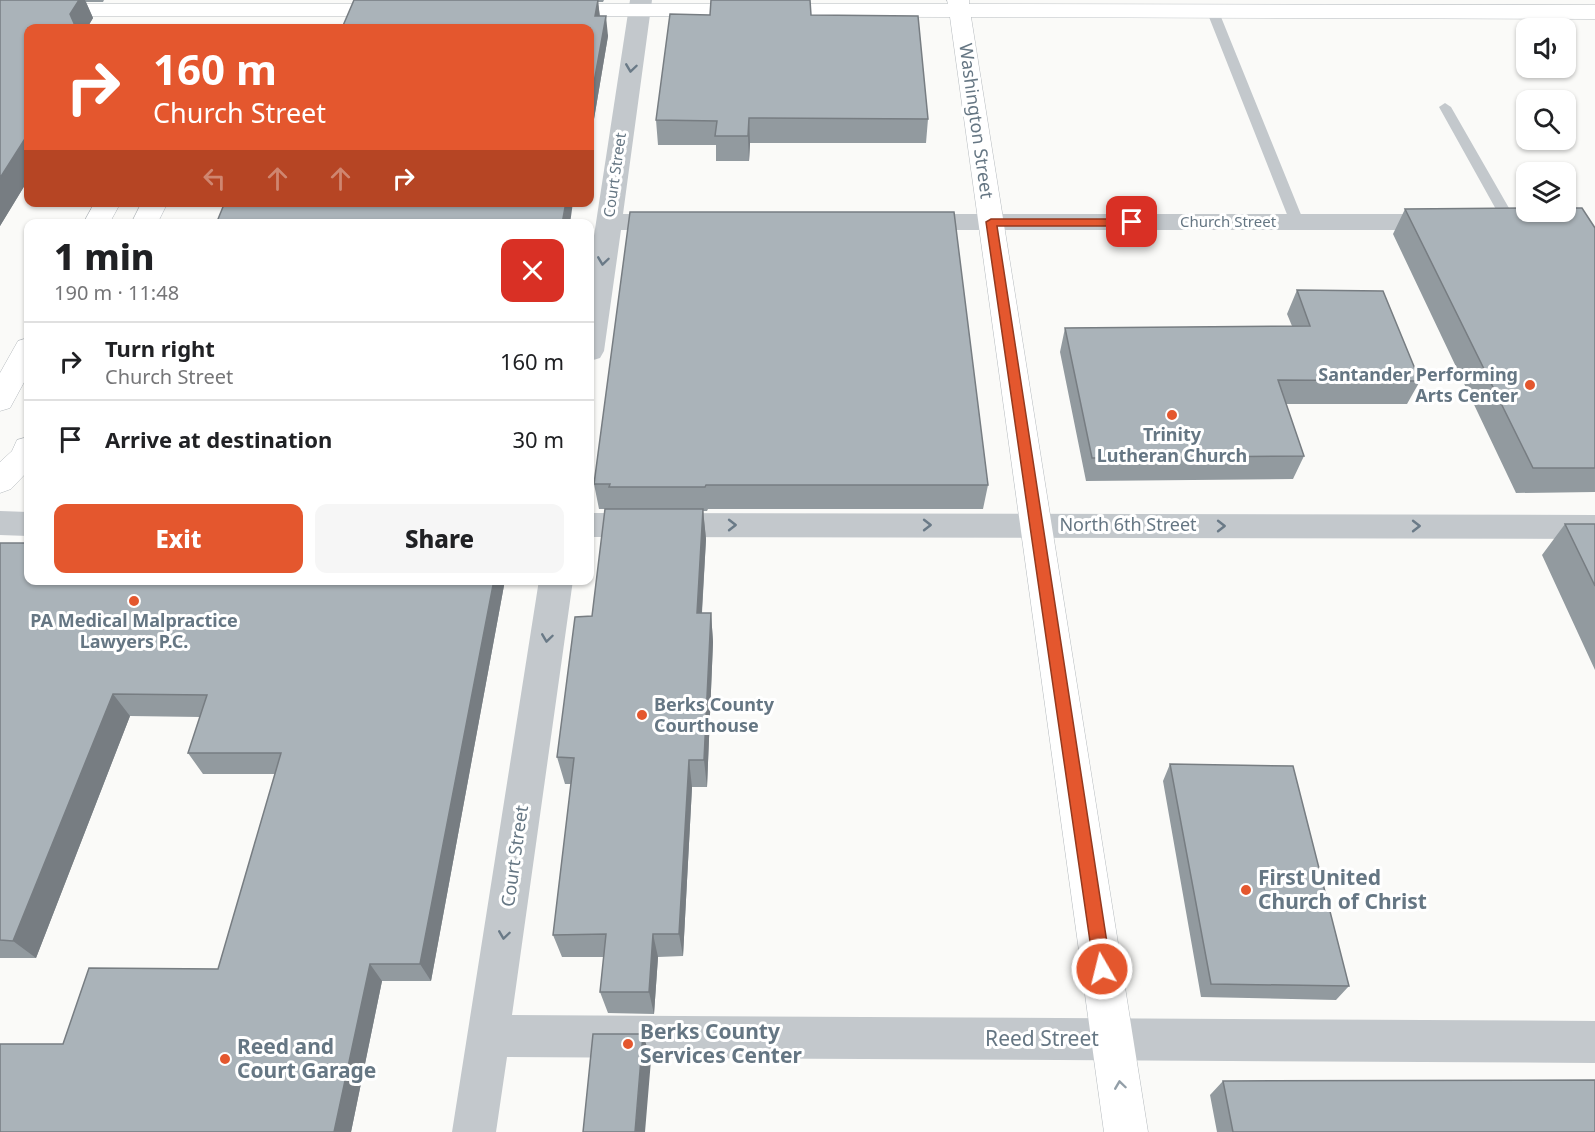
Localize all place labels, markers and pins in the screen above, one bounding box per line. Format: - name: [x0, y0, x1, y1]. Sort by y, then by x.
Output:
- pin: [1106, 196, 1157, 247]
- place label: Santander Performing Arts Center: [1318, 362, 1518, 407]
- marker: Santander Performing Arts Center: [1523, 378, 1537, 392]
- marker: Trinity Lutheran Church: [1165, 408, 1179, 422]
- place label: Trinity Lutheran Church: [1097, 422, 1247, 467]
- marker: PA Medical Malpractice Lawyers P.C.: [127, 594, 141, 608]
- place label: PA Medical Malpractice Lawyers P.C.: [30, 608, 238, 653]
- place label: Berks County Courthouse: [654, 692, 775, 737]
- marker: Berks County Courthouse: [635, 708, 649, 722]
- place label: First United Church of Christ: [1258, 863, 1427, 915]
- marker: First United Church of Christ: [1239, 883, 1253, 897]
- place label: Berks County Services Center: [640, 1017, 802, 1069]
- place label: Reed and Court Garage: [237, 1032, 376, 1084]
- marker: Berks County Services Center: [621, 1037, 635, 1051]
- marker: Reed and Court Garage: [218, 1052, 232, 1066]

